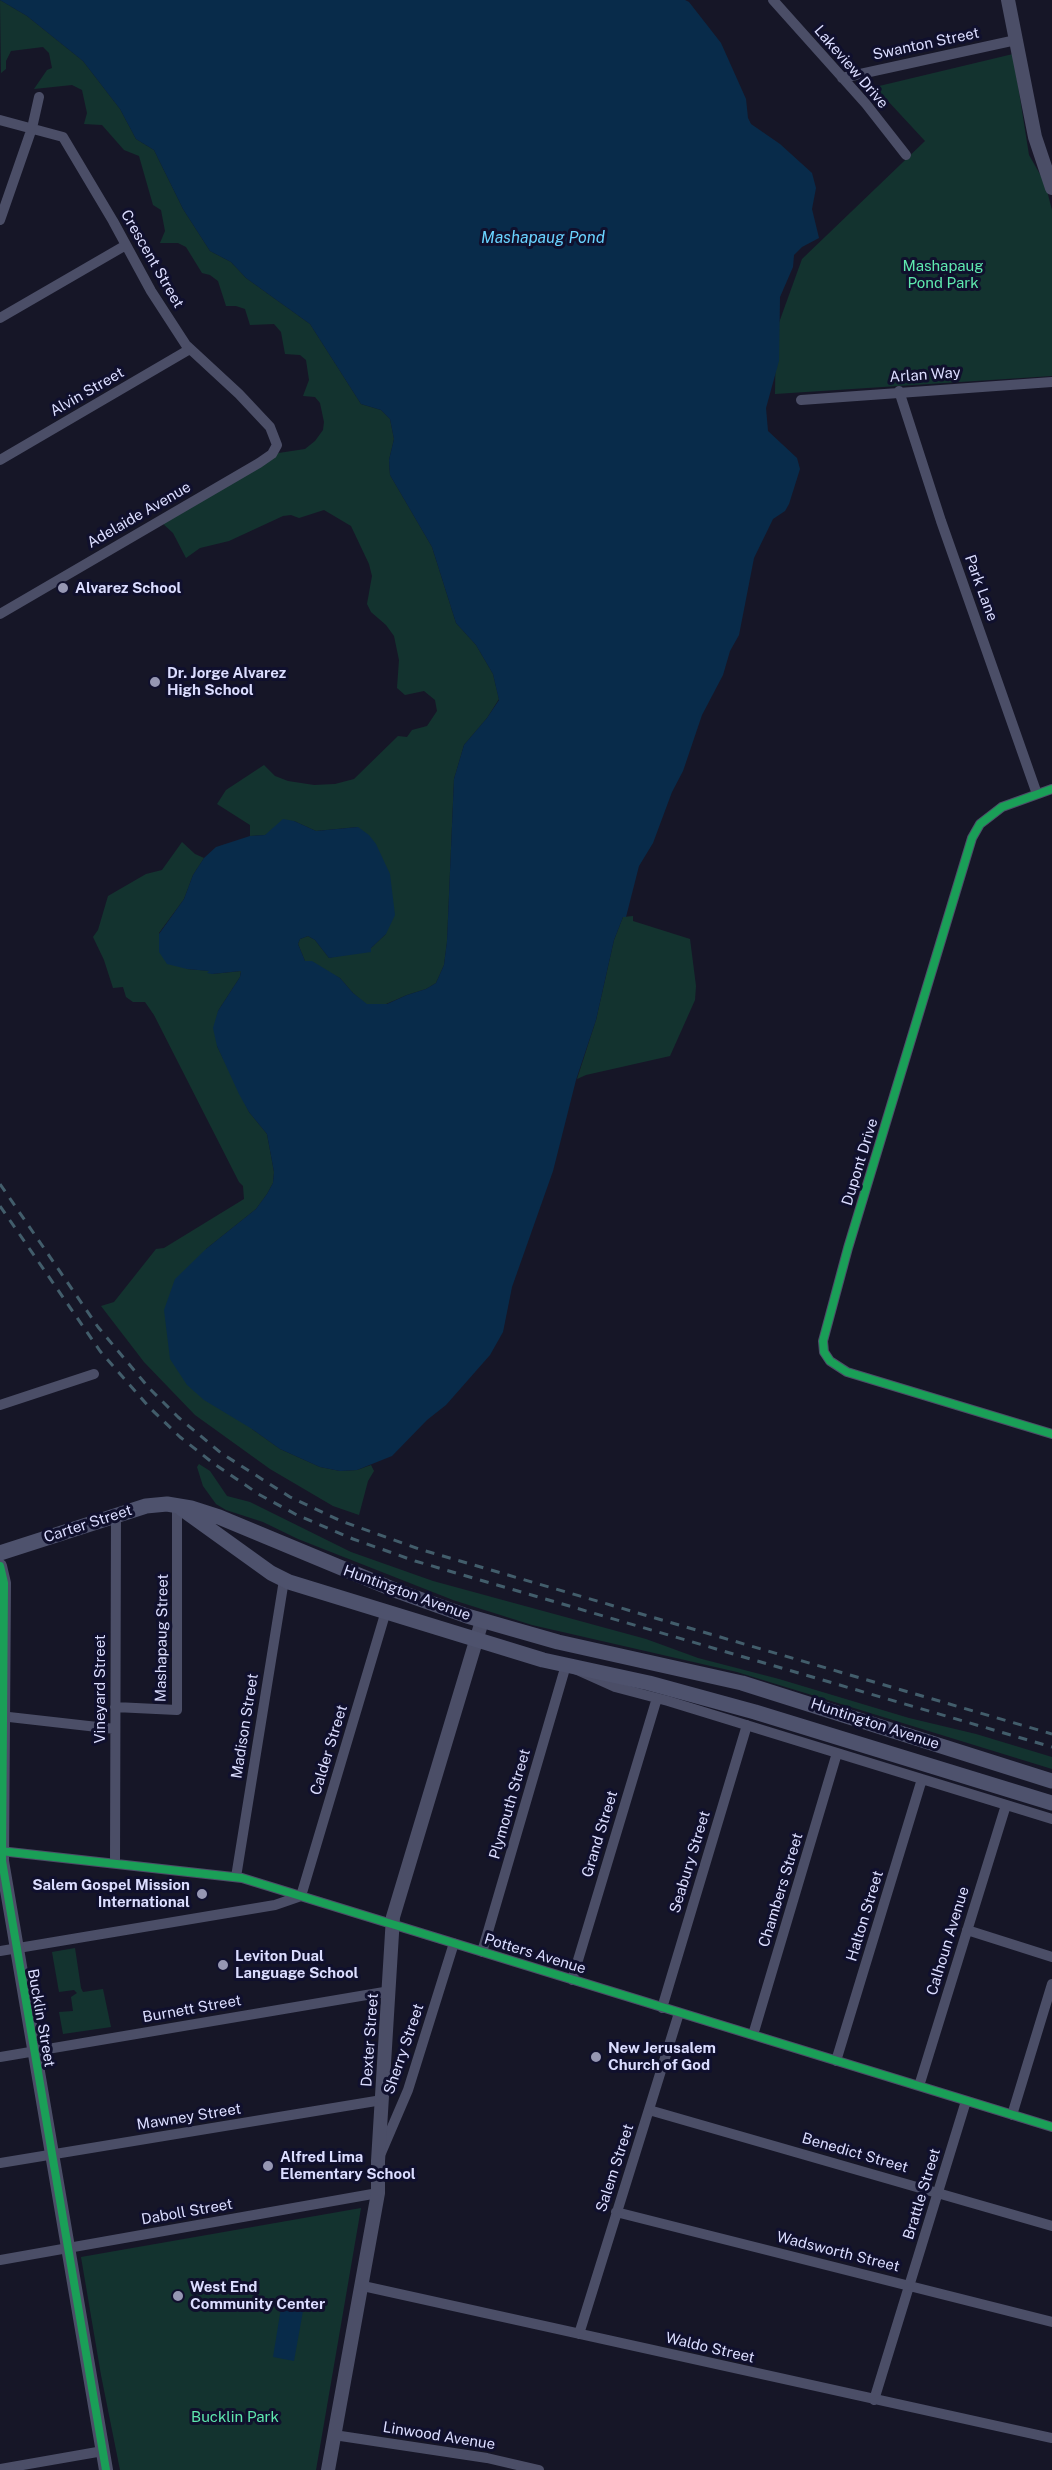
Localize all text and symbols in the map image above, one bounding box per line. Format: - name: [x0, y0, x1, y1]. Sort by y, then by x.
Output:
- street label: Lakeview Drive: [810, 22, 892, 112]
- street label: Swanton Street: [871, 24, 981, 64]
- street label: Crescent Street: [117, 207, 187, 311]
- water label: Mashapaug Pond: [481, 228, 605, 248]
- park label: Mashapaug Pond Park: [902, 257, 984, 292]
- street label: Alvin Street: [47, 364, 127, 420]
- street label: Arlan Way: [889, 364, 961, 386]
- street label: Adelaide Avenue: [84, 478, 194, 552]
- street label: Park Lane: [961, 552, 1001, 624]
- place label: Alvarez School: [75, 579, 181, 597]
- marker: Alvarez School: [56, 581, 70, 595]
- place label: Dr. Jorge Alvarez High School: [167, 664, 286, 699]
- marker: Dr. Jorge Alvarez High School: [148, 675, 162, 689]
- street label: Dupont Drive: [838, 1116, 882, 1208]
- street label: Carter Street: [42, 1501, 134, 1547]
- street label: Huntington Avenue: [341, 1562, 473, 1624]
- street label: Mashapaug Street: [152, 1574, 172, 1702]
- street label: Vineyard Street: [91, 1634, 109, 1744]
- street label: Madison Street: [228, 1672, 262, 1780]
- street label: Huntington Avenue: [808, 1695, 942, 1753]
- street label: Calder Street: [307, 1703, 351, 1797]
- street label: Plymouth Street: [486, 1747, 534, 1861]
- street label: Grand Street: [578, 1788, 622, 1880]
- street label: Seabury Street: [666, 1809, 714, 1915]
- street label: Chambers Street: [755, 1831, 807, 1949]
- street label: Halton Street: [843, 1868, 887, 1964]
- place label: Salem Gospel Mission International: [32, 1876, 190, 1911]
- street label: Calhoun Avenue: [923, 1884, 973, 1998]
- marker: Salem Gospel Mission International: [195, 1887, 209, 1901]
- street label: Potters Avenue: [482, 1930, 588, 1978]
- place label: Leviton Dual Language School: [235, 1947, 358, 1982]
- marker: Leviton Dual Language School: [216, 1958, 230, 1972]
- street label: Bucklin Street: [23, 1967, 59, 2069]
- street label: Burnett Street: [141, 1991, 243, 2027]
- street label: Dexter Street: [358, 1993, 382, 2087]
- street label: Sherry Street: [380, 2001, 428, 2097]
- place label: New Jerusalem Church of God: [608, 2039, 716, 2074]
- marker: New Jerusalem Church of God: [589, 2050, 603, 2064]
- street label: Mawney Street: [135, 2100, 243, 2134]
- street label: Salem Street: [592, 2122, 638, 2214]
- street label: Benedict Street: [800, 2129, 910, 2177]
- street label: Brattle Street: [900, 2146, 944, 2242]
- place label: Alfred Lima Elementary School: [280, 2148, 416, 2183]
- marker: Alfred Lima Elementary School: [261, 2159, 275, 2173]
- street label: Daboll Street: [140, 2195, 234, 2229]
- street label: Wadsworth Street: [775, 2228, 901, 2276]
- place label: West End Community Center: [190, 2278, 325, 2313]
- marker: West End Community Center: [171, 2289, 185, 2303]
- street label: Waldo Street: [664, 2329, 756, 2367]
- park label: Bucklin Park: [191, 2408, 279, 2426]
- street label: Linwood Avenue: [382, 2418, 496, 2454]

